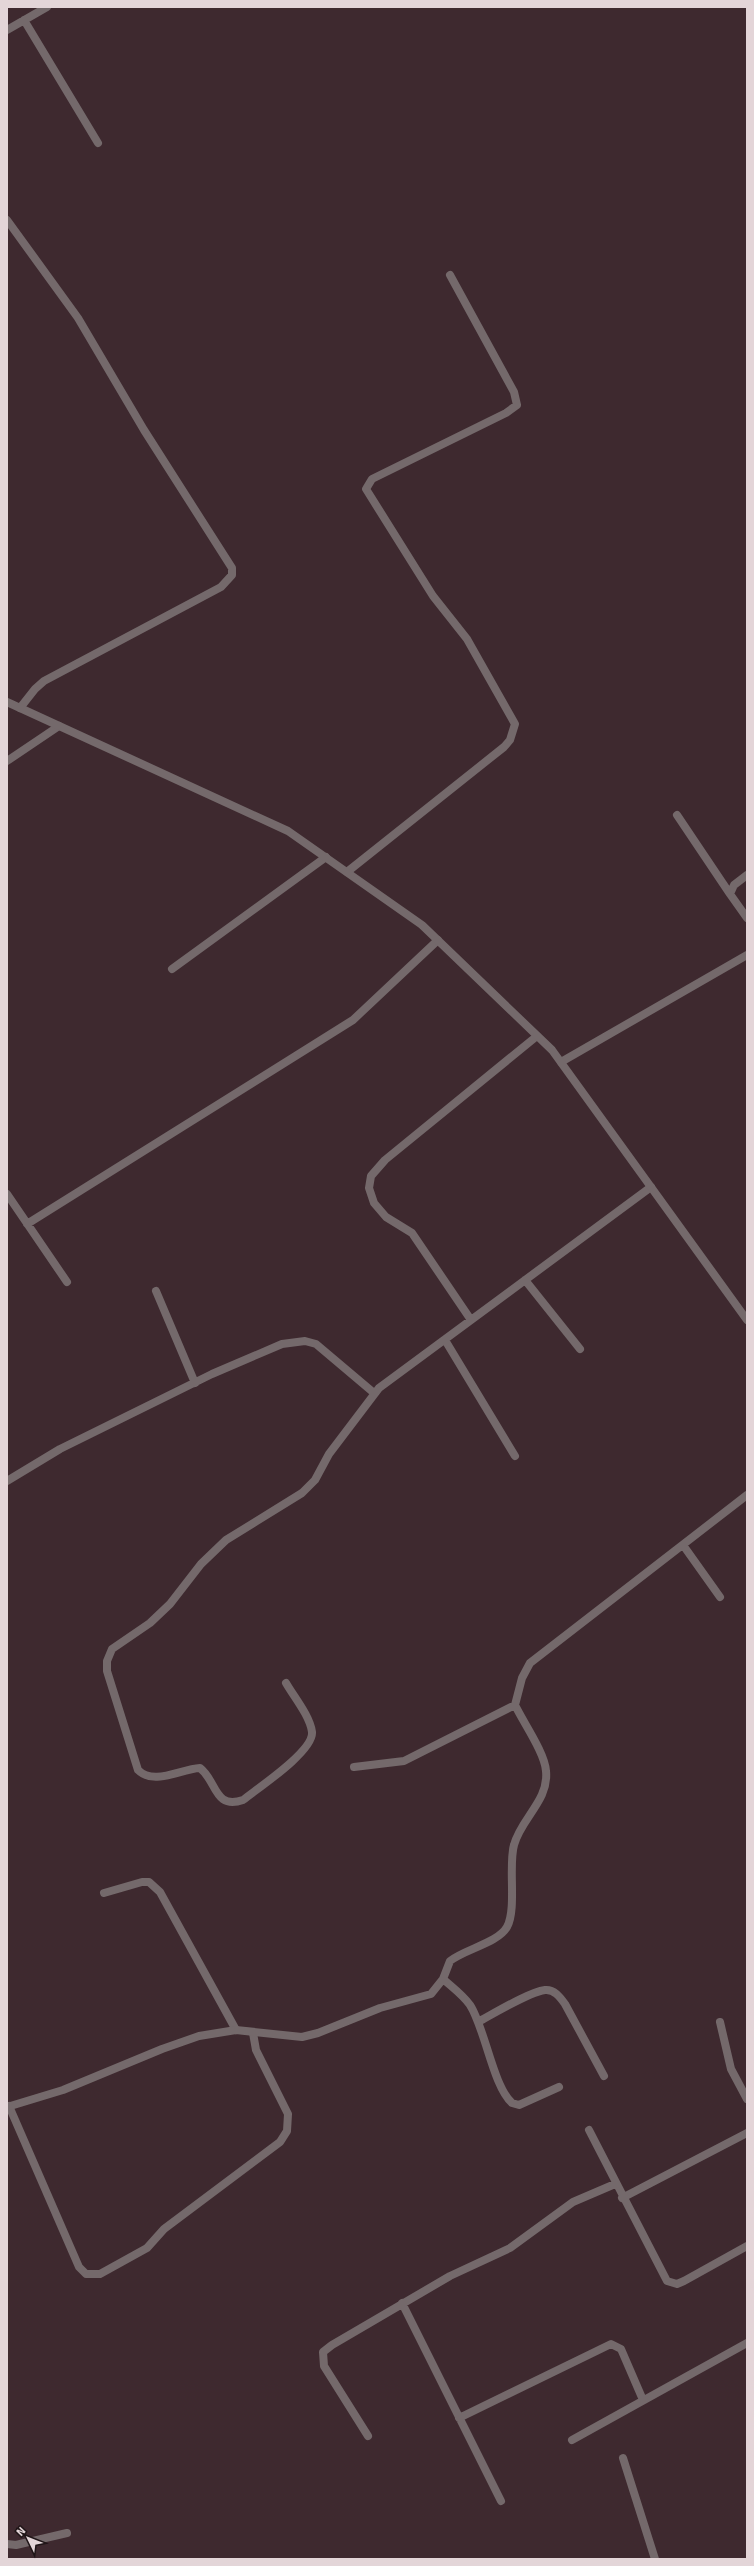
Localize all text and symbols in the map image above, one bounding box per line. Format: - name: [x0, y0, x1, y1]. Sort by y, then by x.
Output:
- north arrow: [8, 2518, 48, 2558]
- text: N: [14, 2524, 28, 2539]

